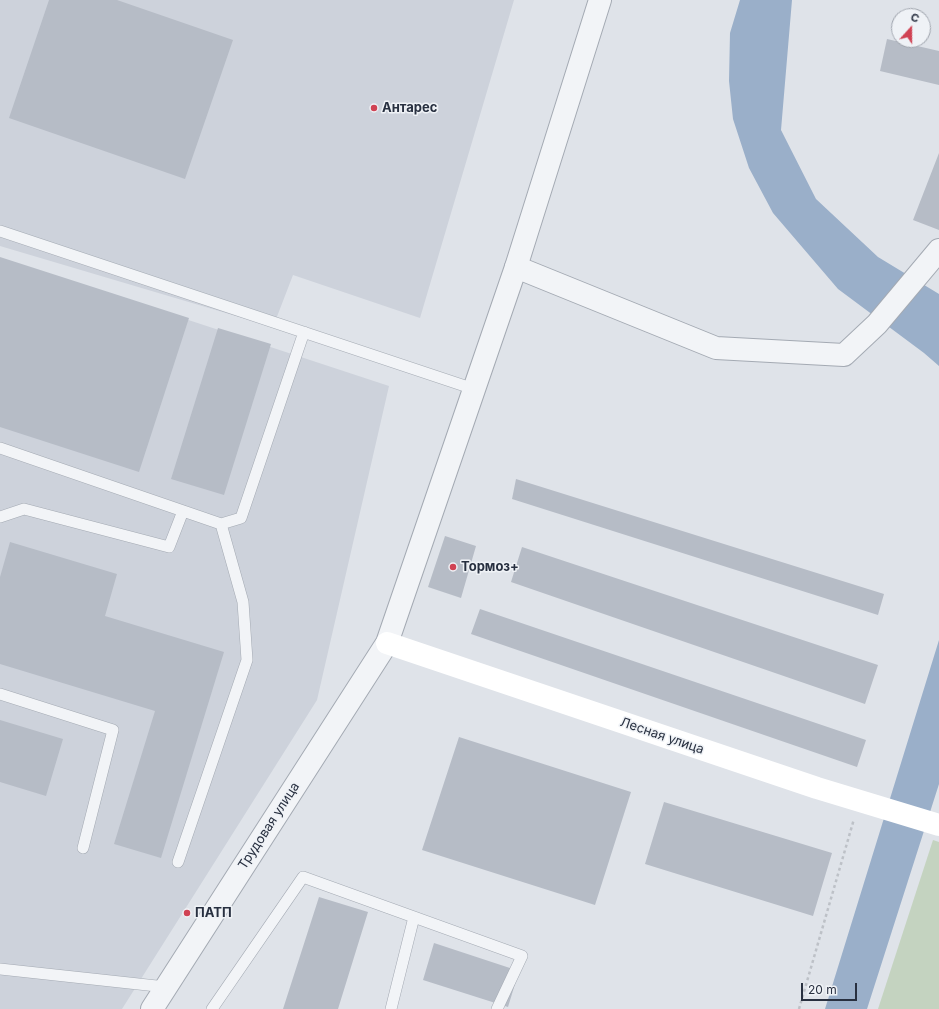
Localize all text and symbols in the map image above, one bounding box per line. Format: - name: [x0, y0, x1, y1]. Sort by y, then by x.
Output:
- north arrow: [891, 8, 931, 48]
- text: С: [909, 10, 921, 26]
- place label: Антарес: [382, 100, 437, 116]
- marker: Антарес: [369, 103, 379, 113]
- place label: Тормоз+: [461, 559, 519, 575]
- marker: Тормоз+: [448, 562, 458, 572]
- street label: Лесная улица: [618, 714, 706, 758]
- street label: Трудовая улица: [235, 780, 303, 872]
- place label: ПАТП: [195, 905, 232, 921]
- marker: ПАТП: [182, 908, 192, 918]
- scale bar: [803, 975, 859, 1001]
- text: 20 m: [808, 982, 837, 997]

